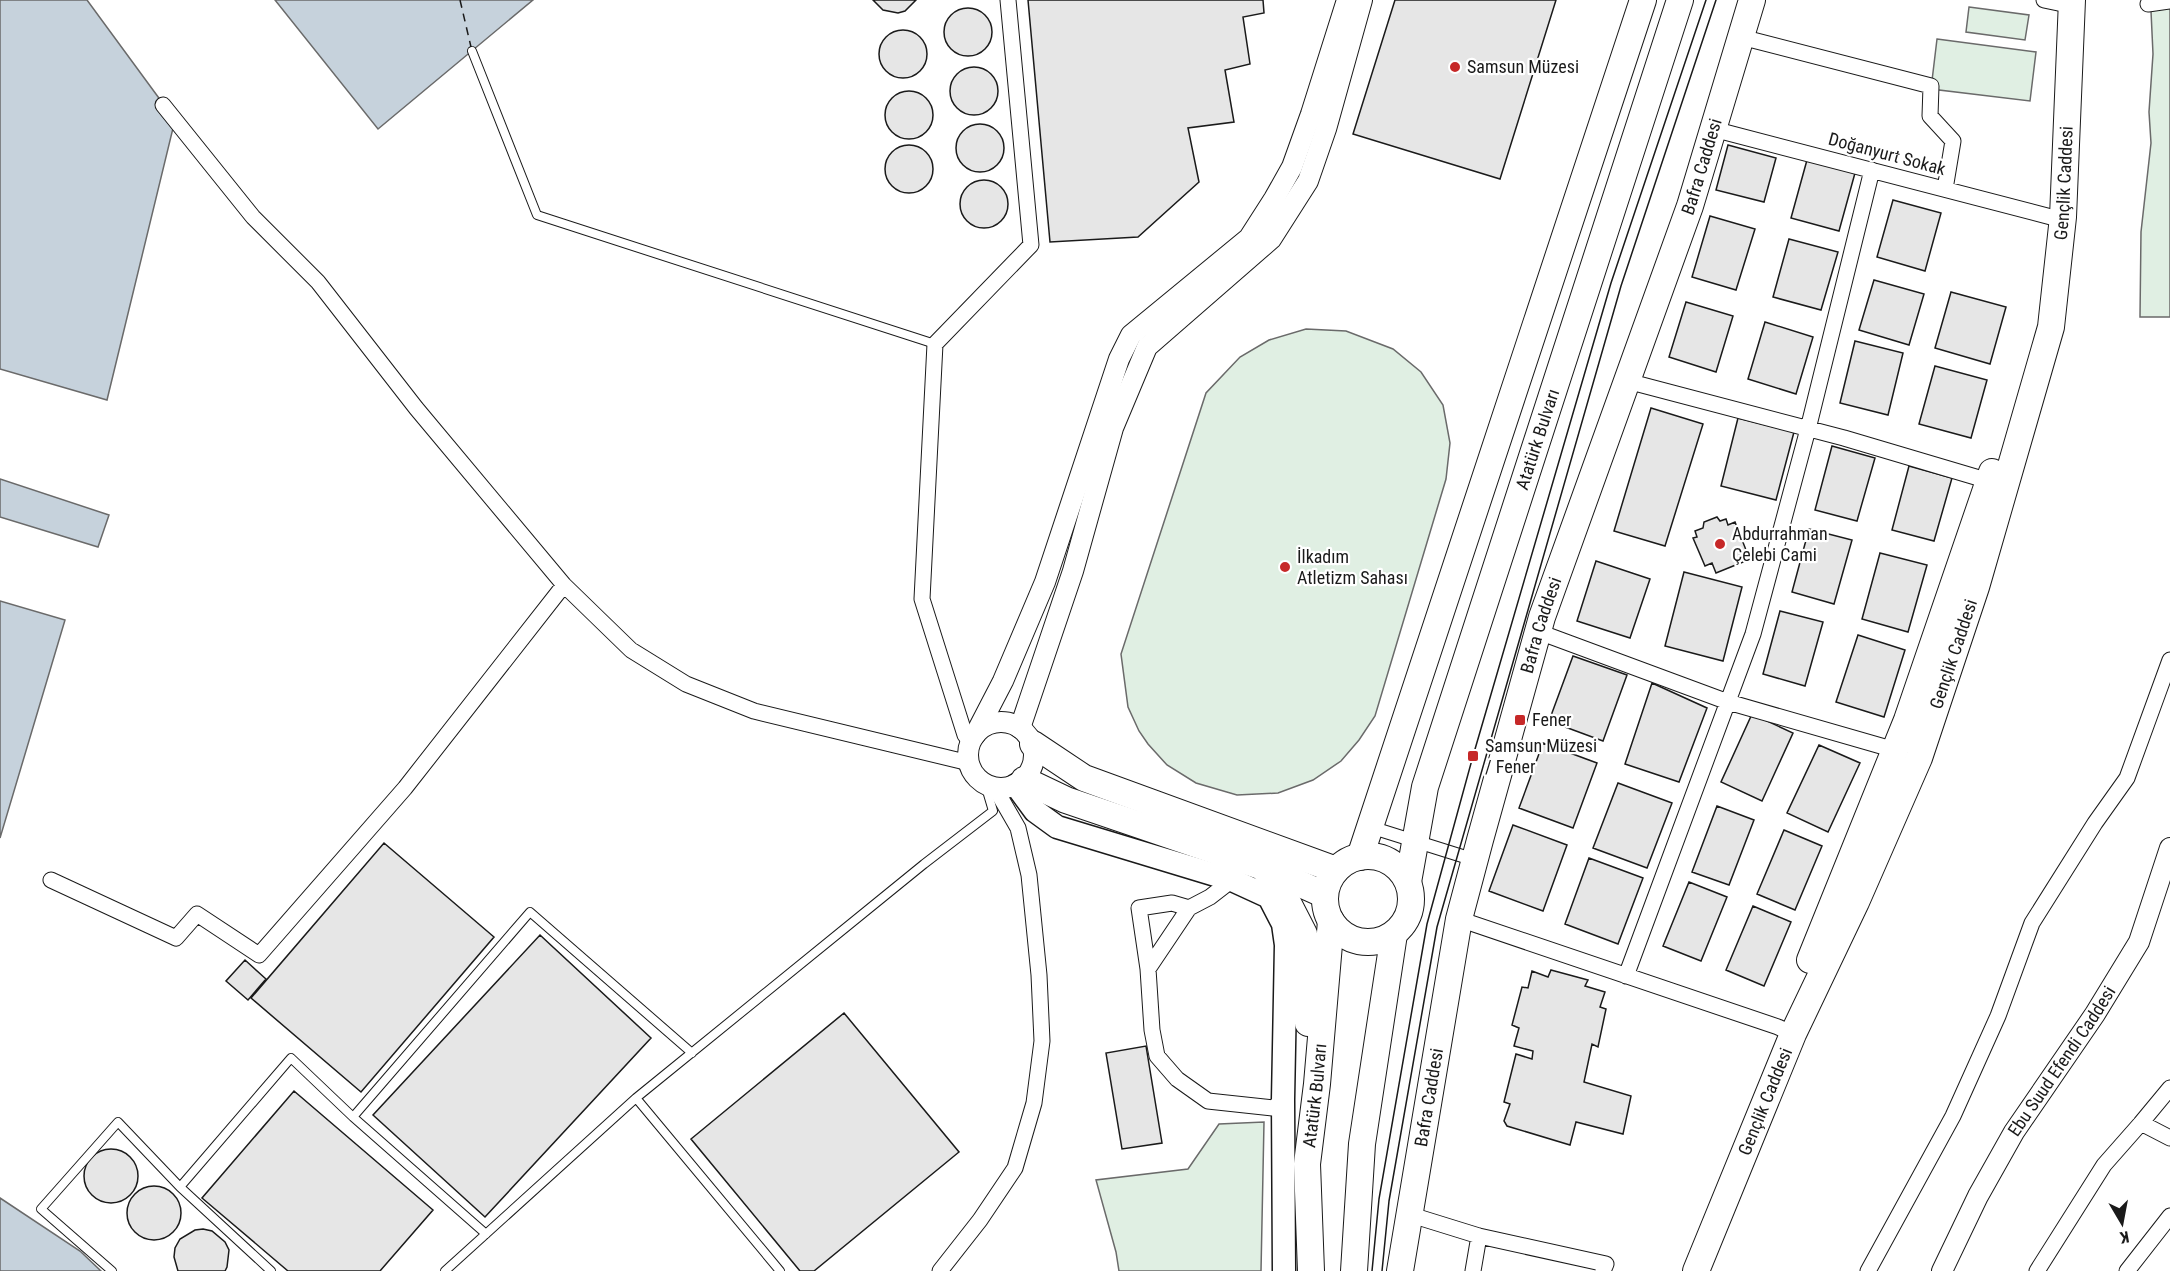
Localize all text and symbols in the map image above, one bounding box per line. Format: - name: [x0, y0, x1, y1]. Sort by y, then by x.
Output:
- place label: Samsun Müzesi: [1467, 56, 1579, 77]
- marker: Samsun Müzesi: [1448, 60, 1462, 74]
- street label: Bafra Caddesi: [1677, 116, 1726, 218]
- street label: Gençlik Caddesi: [2050, 126, 2077, 241]
- street label: Doğanyurt Sokak: [1826, 128, 1948, 179]
- street label: Atatürk Bulvarı: [1511, 386, 1563, 492]
- place label: Abdurrahman Çelebi Cami: [1732, 523, 1828, 565]
- marker: Abdurrahman Çelebi Cami: [1713, 537, 1727, 551]
- place label: İlkadım Atletizm Sahası: [1297, 546, 1408, 588]
- marker: İlkadım Atletizm Sahası: [1278, 560, 1292, 574]
- street label: Bafra Caddesi: [1516, 574, 1566, 675]
- street label: Gençlik Caddesi: [1925, 596, 1981, 711]
- place label: Fener: [1532, 709, 1572, 730]
- marker: Fener: [1513, 713, 1527, 727]
- place label: Samsun Müzesi / Fener: [1485, 735, 1597, 777]
- marker: Samsun Müzesi / Fener: [1466, 749, 1480, 763]
- street label: Ebu Suud Efendi Caddesi: [2003, 982, 2119, 1140]
- street label: Atatürk Bulvarı: [1298, 1043, 1330, 1149]
- street label: Gençlik Caddesi: [1734, 1045, 1796, 1158]
- street label: Bafra Caddesi: [1410, 1046, 1447, 1148]
- north arrow: [2092, 1193, 2152, 1253]
- text: K: [2118, 1227, 2131, 1247]

